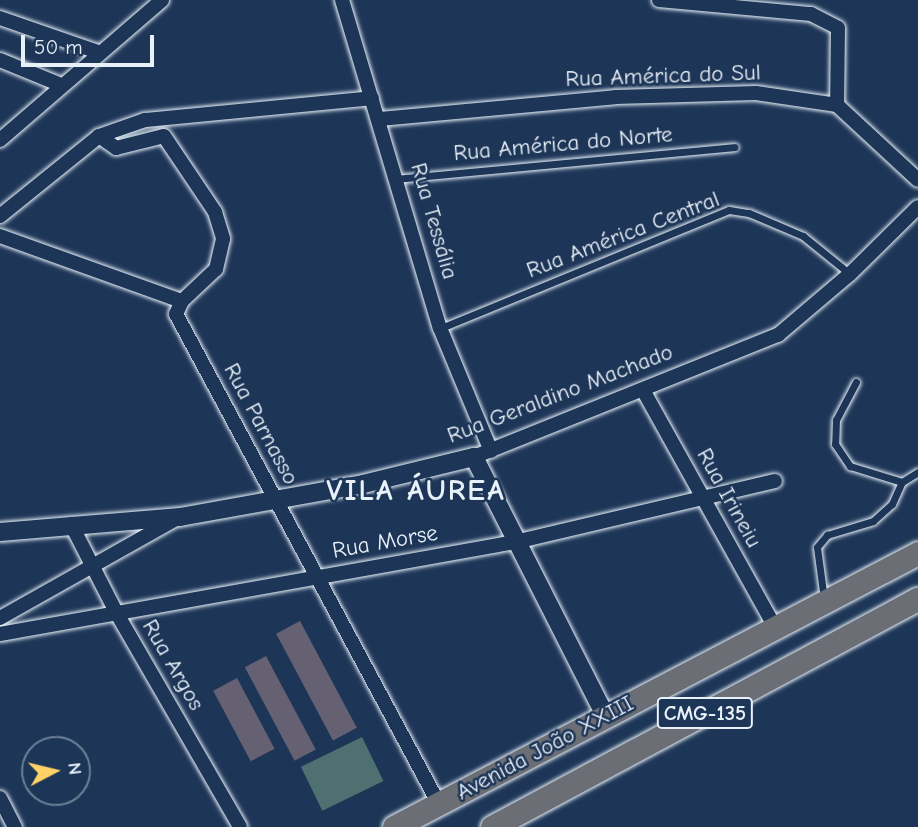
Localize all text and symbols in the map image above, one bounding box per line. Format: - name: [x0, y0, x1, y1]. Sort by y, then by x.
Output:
- scale bar: [24, 21, 158, 65]
- text: 50 m: [34, 35, 83, 59]
- street label: Rua América do Sul: [565, 59, 761, 93]
- street label: Rua América do Norte: [452, 121, 674, 167]
- street label: Rua Tessália: [404, 160, 464, 282]
- street label: Rua América Central: [523, 185, 723, 285]
- street label: Rua Geraldino Machado: [443, 338, 677, 450]
- street label: Rua Parnasso: [217, 358, 305, 490]
- street label: Rua Irineiu: [690, 443, 768, 553]
- district label: VILA ÁUREA: [328, 473, 504, 509]
- street label: Rua Morse: [330, 519, 440, 565]
- street label: Rua Argos: [136, 615, 210, 715]
- street label: Avenida João XXIII: [452, 690, 638, 806]
- road number: CMG-135: [656, 696, 754, 730]
- north arrow: [21, 736, 91, 806]
- text: N: [63, 761, 87, 776]

